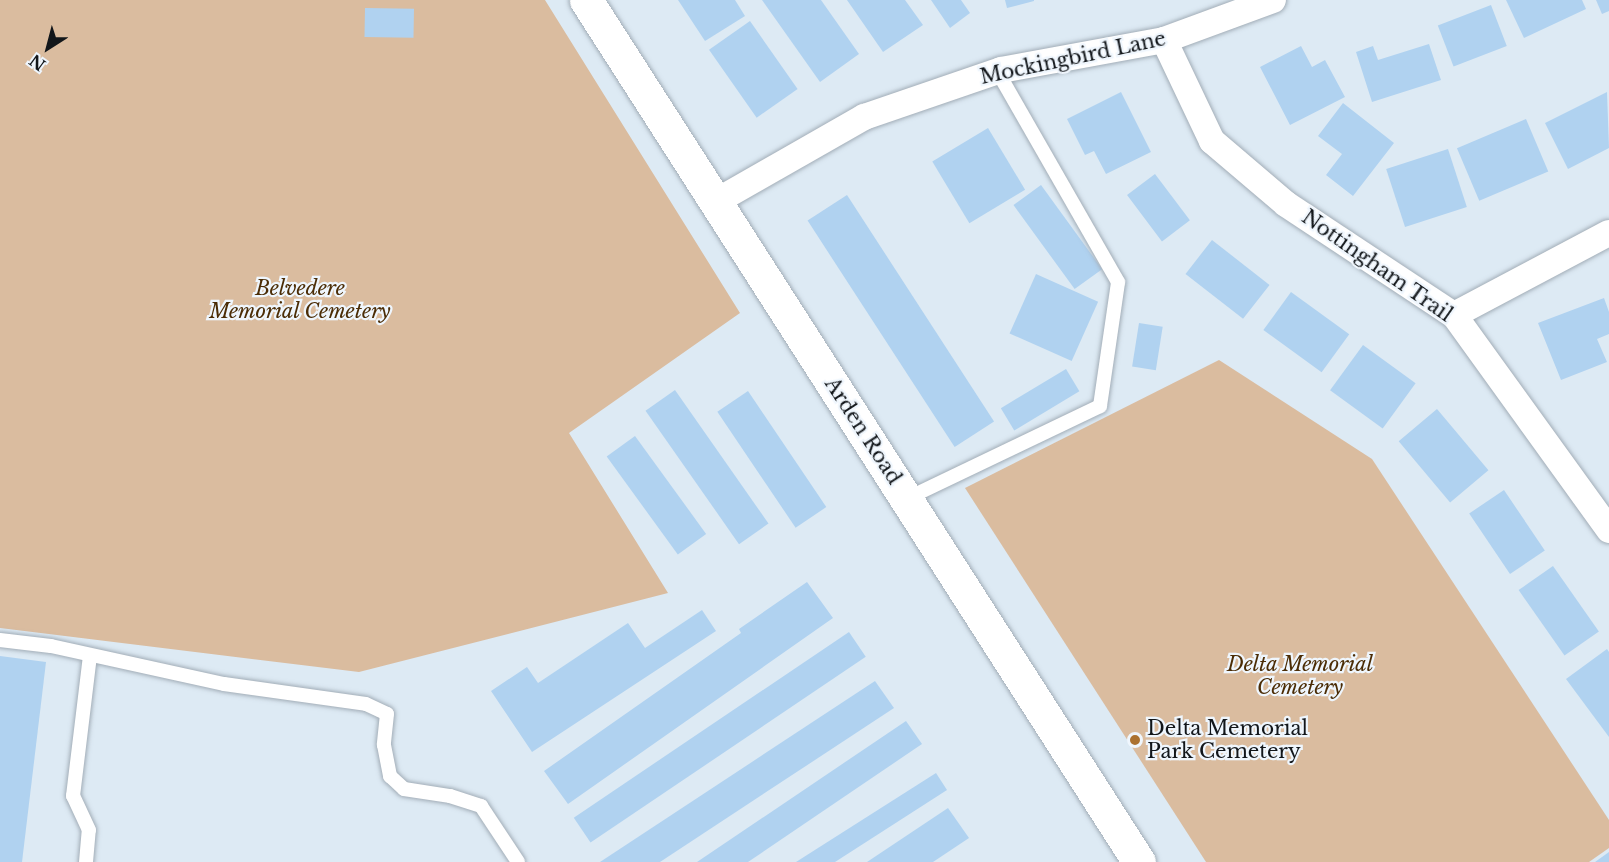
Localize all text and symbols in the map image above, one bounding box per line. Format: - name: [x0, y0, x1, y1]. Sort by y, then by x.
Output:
- north arrow: [18, 18, 78, 78]
- street label: Mockingbird Lane: [978, 27, 1168, 89]
- text: N: [25, 50, 49, 75]
- street label: Nottingham Trail: [1297, 205, 1457, 327]
- park label: Belvedere Memorial Cemetery: [209, 277, 391, 324]
- street label: Arden Road: [820, 373, 906, 489]
- park label: Delta Memorial Cemetery: [1227, 653, 1373, 700]
- place label: Delta Memorial Park Cemetery: [1147, 716, 1308, 763]
- marker: Delta Memorial Park Cemetery: [1128, 733, 1142, 747]

